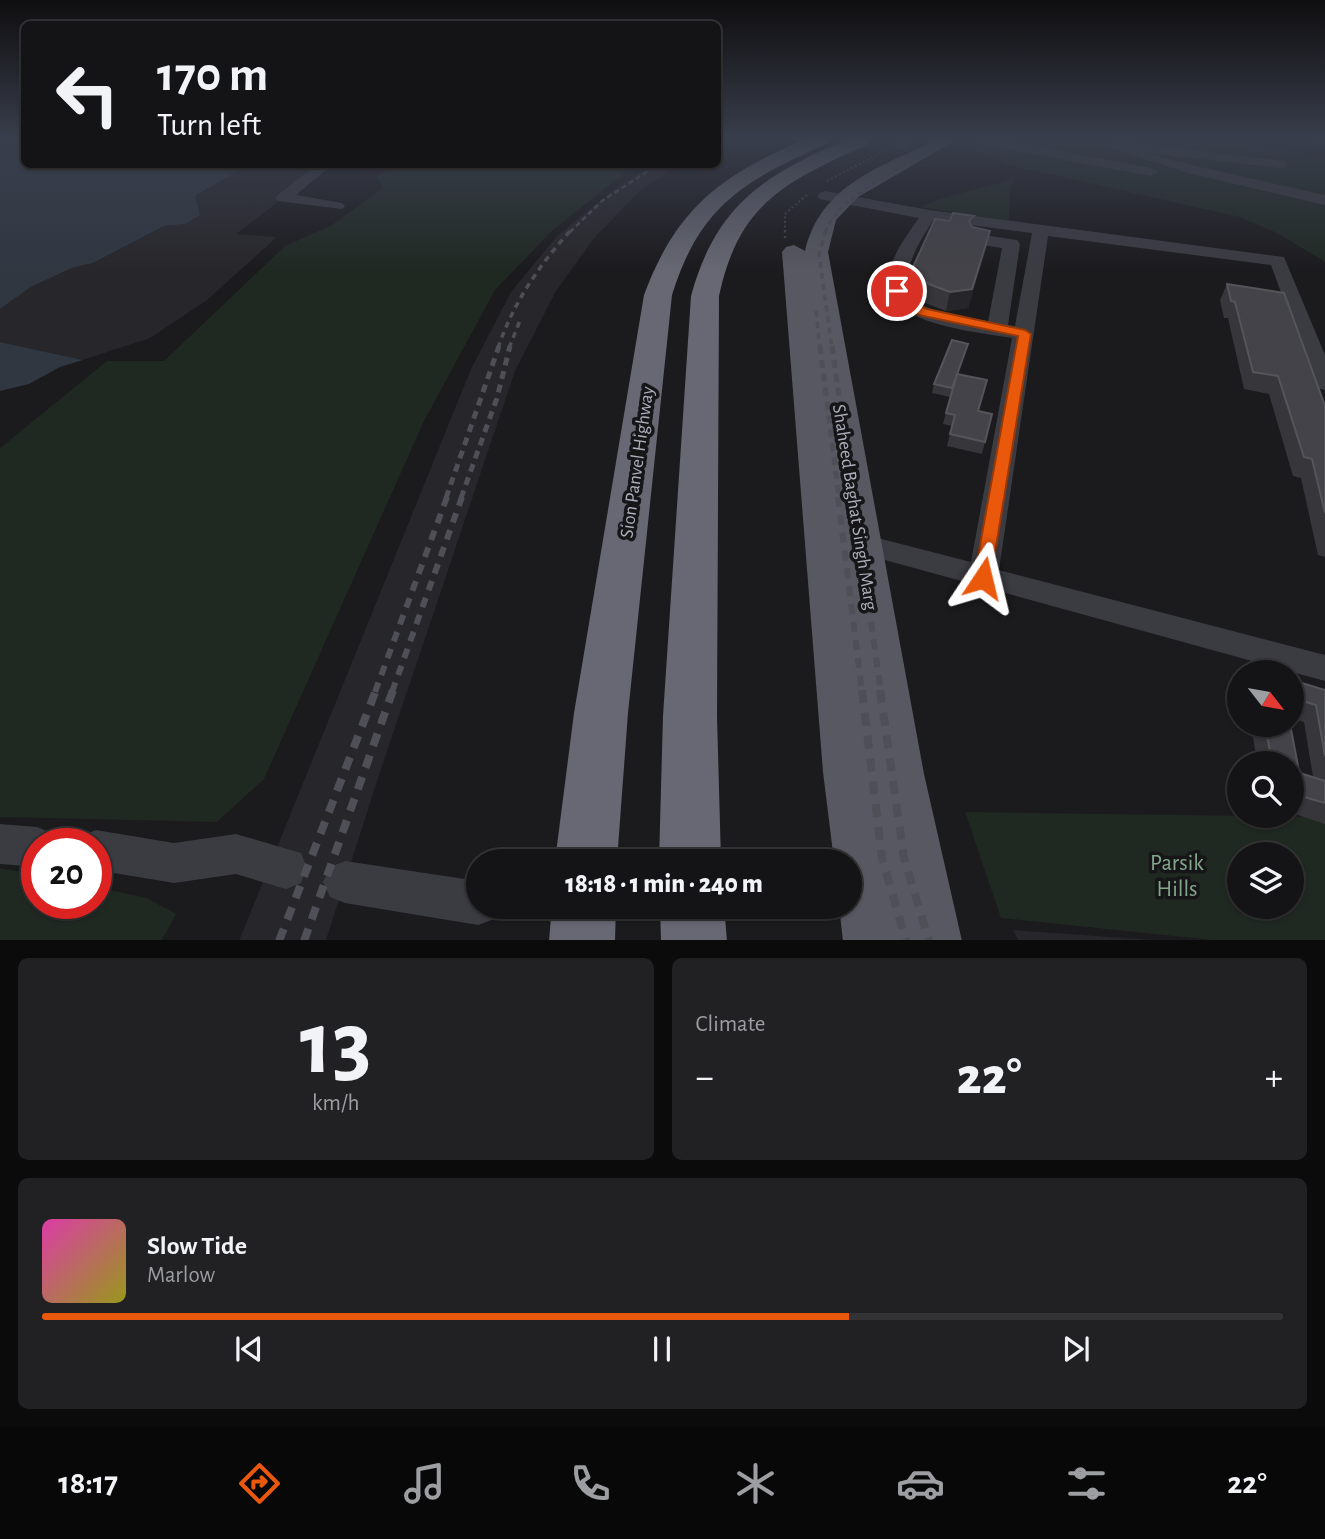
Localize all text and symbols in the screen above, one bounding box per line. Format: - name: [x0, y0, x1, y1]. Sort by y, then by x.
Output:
- icon: left: [42, 49, 133, 140]
- text: 170 m: [157, 51, 268, 100]
- text: Turn left: [157, 109, 261, 141]
- pin: [867, 261, 927, 321]
- icon: arrive: [878, 272, 916, 310]
- street label: Sion Panvel Highway: [617, 385, 658, 539]
- street label: Shaheed Baghat Singh Marg: [829, 403, 880, 612]
- position arrow: [946, 541, 1020, 615]
- north arrow: [1227, 660, 1304, 737]
- map controls: [1227, 660, 1304, 919]
- button: search: [1227, 751, 1304, 828]
- speed limit sign: 20: [21, 828, 112, 919]
- button: layers: [1227, 842, 1304, 919]
- park label: Parsik Hills: [1150, 852, 1204, 901]
- text: 18:18 · 1 min · 240 m: [565, 871, 763, 897]
- text: 13: [300, 999, 372, 1090]
- text: Climate: [696, 1013, 765, 1036]
- text: 22°: [957, 1051, 1022, 1103]
- text: −: [696, 1059, 714, 1097]
- text: +: [1265, 1059, 1283, 1097]
- text: km/h: [312, 1092, 359, 1115]
- text: Slow Tide: [147, 1233, 247, 1259]
- text: Marlow: [147, 1264, 215, 1287]
- icon: previous: [230, 1330, 268, 1368]
- icon: pause: [643, 1330, 681, 1368]
- icon: next: [1057, 1330, 1095, 1368]
- icon: directions: [235, 1459, 284, 1508]
- icon: music: [400, 1459, 449, 1508]
- icon: phone: [566, 1459, 615, 1508]
- icon: climate: [731, 1459, 780, 1508]
- icon: car: [896, 1459, 945, 1508]
- icon: filters: [1062, 1459, 1111, 1508]
- text: 18:17: [58, 1467, 118, 1499]
- text: 22°: [1227, 1467, 1267, 1499]

